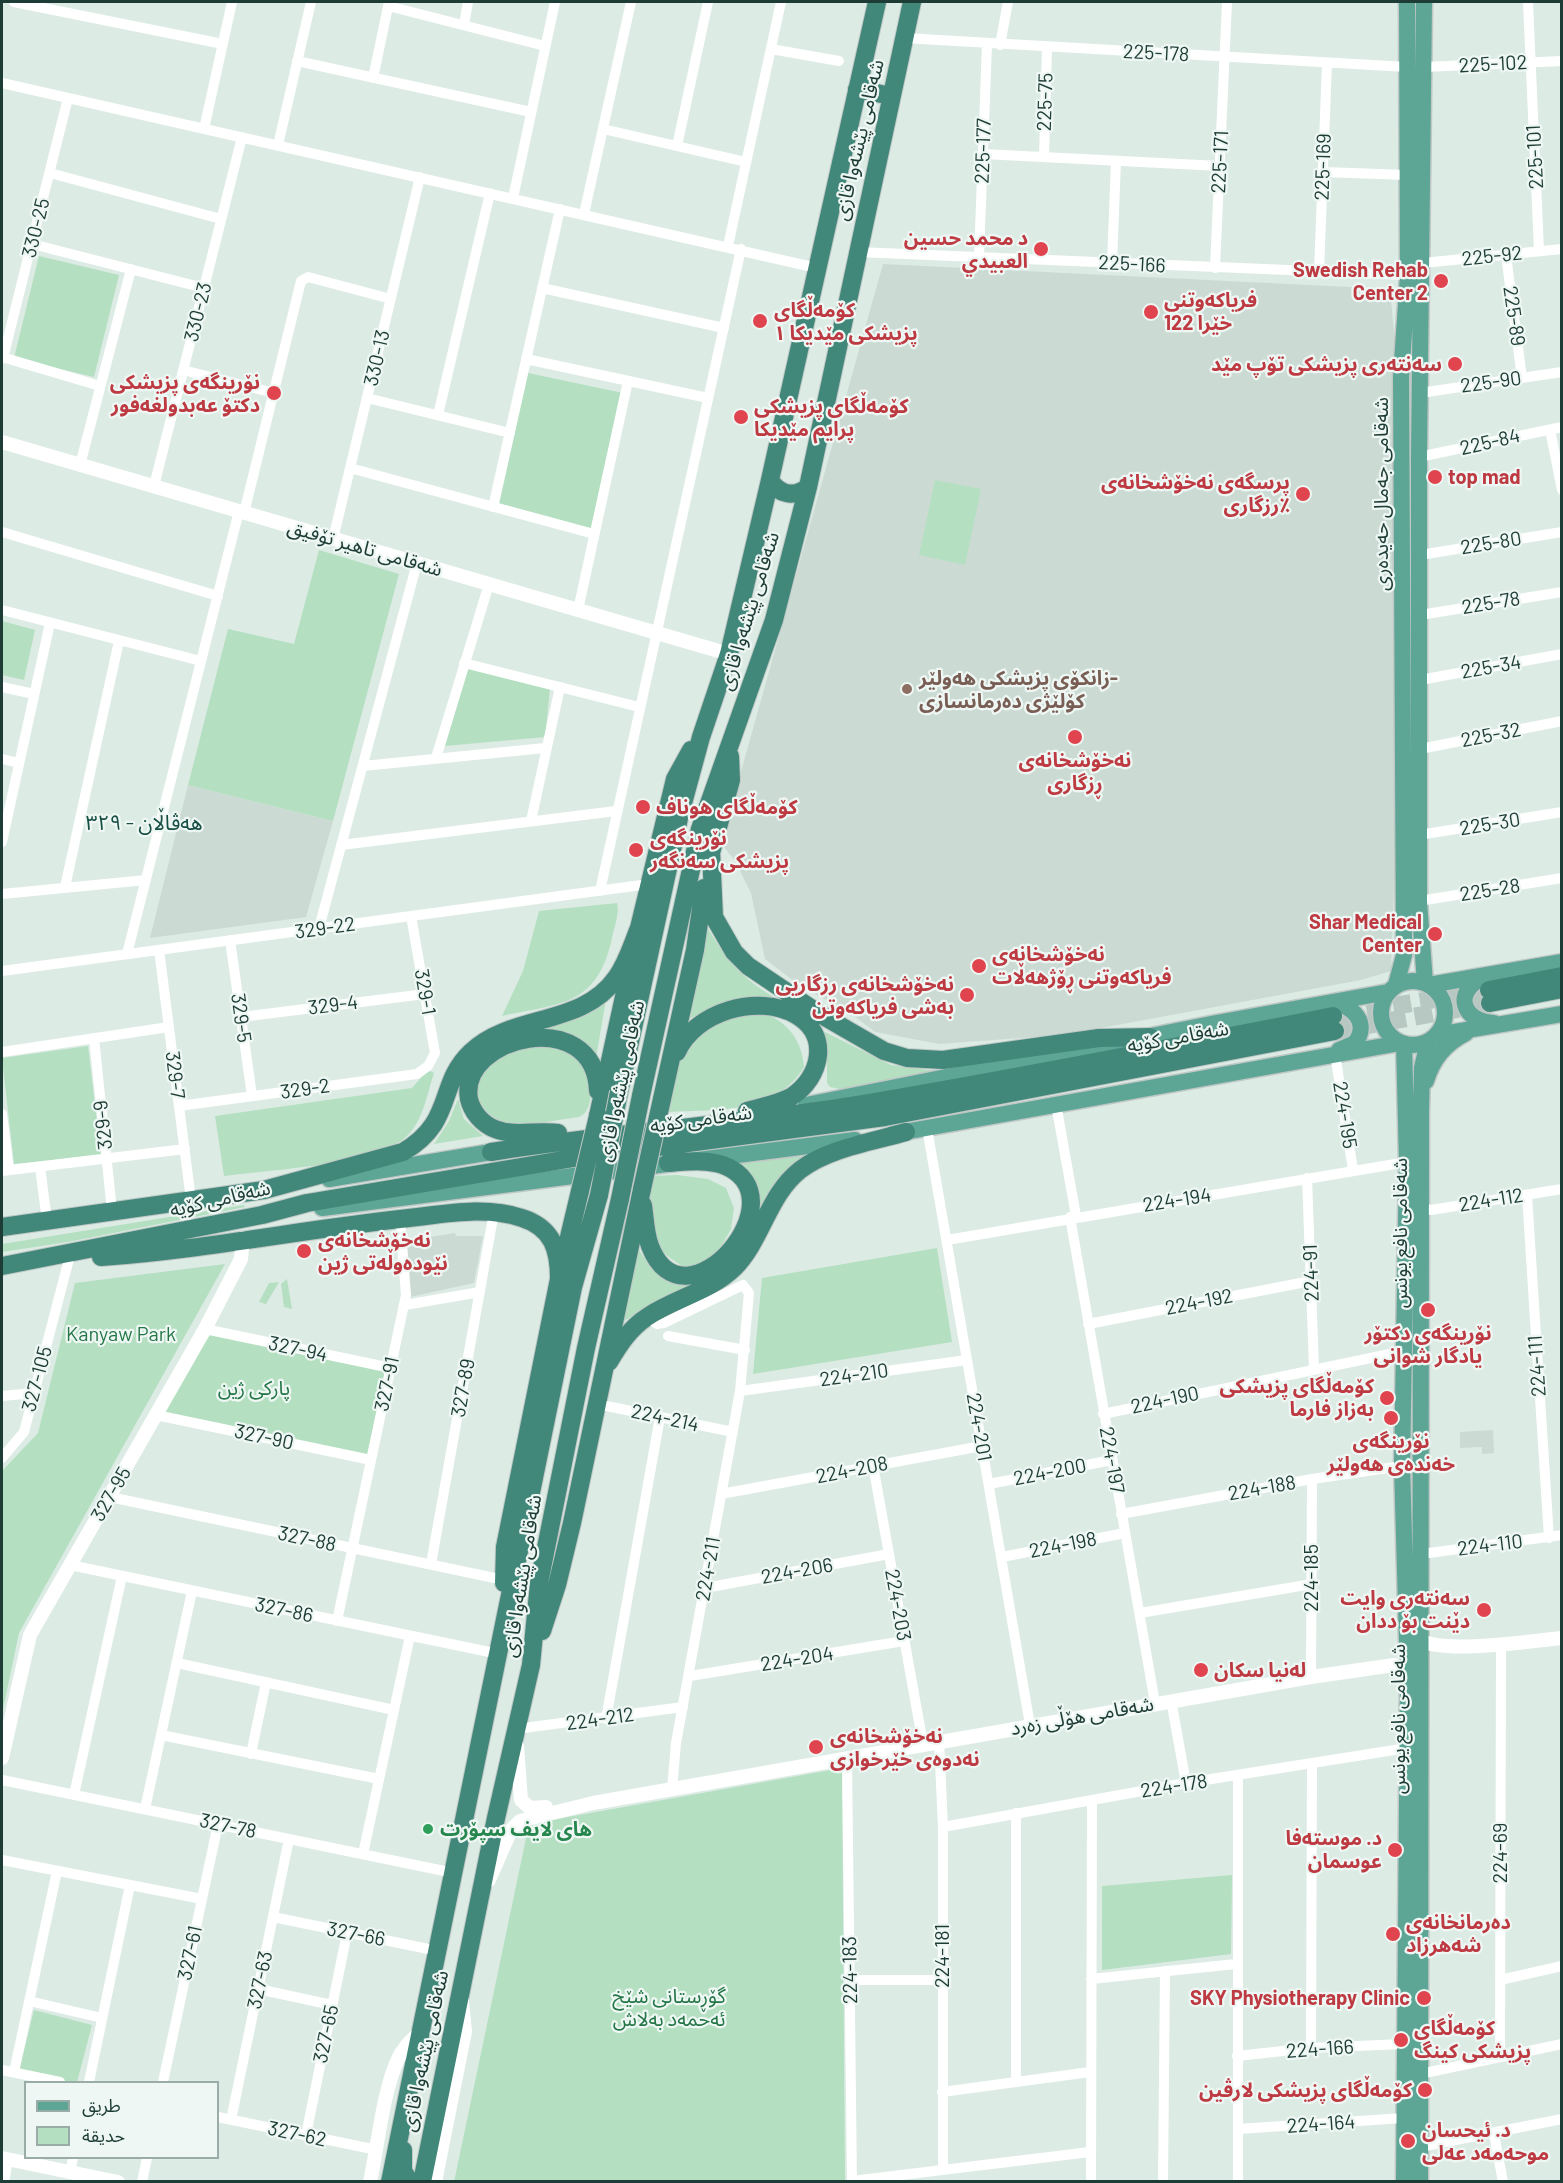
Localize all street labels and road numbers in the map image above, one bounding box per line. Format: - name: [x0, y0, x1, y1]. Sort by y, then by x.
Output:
- street label: 225-178: [1122, 39, 1190, 67]
- street label: 225-102: [1458, 50, 1528, 78]
- street label: شەقامی پێشەوا قازی: [829, 57, 889, 223]
- street label: 225-75: [1032, 72, 1058, 132]
- street label: 225-177: [970, 118, 996, 184]
- street label: 225-101: [1521, 124, 1549, 190]
- street label: 225-171: [1206, 130, 1234, 194]
- street label: 225-169: [1310, 133, 1336, 201]
- street label: 330-25: [17, 196, 55, 260]
- street label: 225-92: [1461, 241, 1523, 271]
- street label: 225-166: [1098, 250, 1166, 278]
- street label: 330-23: [179, 280, 217, 344]
- street label: 225-89: [1498, 284, 1530, 348]
- street label: 330-13: [359, 327, 395, 389]
- street label: 225-90: [1459, 366, 1523, 398]
- street label: شەقامی جەمال حەیدەری: [1369, 397, 1393, 591]
- street label: 225-84: [1458, 423, 1522, 461]
- street label: شەقامی تاهیر تۆفیق: [285, 514, 445, 582]
- street label: 225-80: [1459, 526, 1523, 560]
- street label: شەقامی پێشەوا قازی: [713, 529, 785, 693]
- street label: 225-78: [1460, 587, 1522, 619]
- street label: 225-34: [1459, 650, 1523, 684]
- street label: 225-32: [1459, 717, 1523, 753]
- street label: 225-30: [1458, 807, 1522, 841]
- street label: 225-28: [1458, 873, 1522, 907]
- street label: 329-22: [293, 912, 357, 944]
- street label: 329-1: [409, 967, 441, 1017]
- street label: 329-4: [307, 990, 359, 1020]
- street label: 329-5: [226, 992, 256, 1044]
- street label: شەقامی پێشەوا قازی: [592, 998, 650, 1164]
- street label: شەقامی کۆیە: [1125, 1016, 1231, 1058]
- street label: 329-7: [160, 1050, 190, 1100]
- street label: 329-2: [279, 1074, 331, 1104]
- street label: 224-195: [1328, 1080, 1362, 1150]
- street label: 329-9: [88, 1099, 118, 1151]
- street label: شەقامی کۆیە: [648, 1100, 754, 1138]
- street label: شەقامی نافع یونس: [1388, 1158, 1412, 1308]
- street label: شەقامی کۆیە: [167, 1176, 273, 1222]
- street label: 224-194: [1141, 1183, 1213, 1217]
- street label: 224-112: [1457, 1183, 1525, 1217]
- street label: 224-91: [1298, 1244, 1324, 1302]
- street label: 224-192: [1163, 1284, 1235, 1320]
- street label: 327-94: [266, 1331, 330, 1367]
- street label: 224-111: [1523, 1335, 1551, 1397]
- street label: 327-105: [17, 1344, 57, 1414]
- street label: 327-91: [370, 1354, 404, 1414]
- street label: 327-89: [446, 1357, 480, 1419]
- street label: 224-210: [818, 1358, 890, 1392]
- street label: 224-190: [1129, 1381, 1201, 1419]
- street label: 224-201: [961, 1391, 997, 1463]
- street label: 224-214: [629, 1399, 701, 1437]
- street label: 327-90: [232, 1419, 296, 1455]
- street label: 224-197: [1094, 1425, 1130, 1495]
- street label: 224-208: [814, 1451, 890, 1489]
- street label: 224-200: [1012, 1453, 1088, 1491]
- street label: 327-95: [86, 1462, 136, 1526]
- street label: 224-188: [1226, 1470, 1298, 1506]
- street label: شەقامی پێشەوا قازی: [497, 1493, 547, 1659]
- street label: 327-88: [276, 1521, 338, 1557]
- street label: 224-198: [1027, 1527, 1099, 1563]
- street label: 224-110: [1456, 1529, 1524, 1561]
- street label: 224-211: [691, 1535, 725, 1603]
- street label: 224-185: [1299, 1544, 1323, 1612]
- street label: 224-206: [759, 1553, 835, 1589]
- street label: 224-203: [880, 1567, 916, 1643]
- street label: 327-86: [253, 1592, 315, 1628]
- street label: 224-204: [759, 1641, 835, 1677]
- street label: شەقامی نافع یونس: [1386, 1644, 1410, 1794]
- street label: شەقامی هۆڵی زەرد: [1008, 1692, 1156, 1740]
- street label: 224-212: [564, 1702, 636, 1736]
- street label: 224-178: [1139, 1769, 1209, 1803]
- street label: 327-78: [197, 1808, 259, 1844]
- street label: 224-69: [1488, 1822, 1512, 1884]
- street label: 327-66: [325, 1917, 387, 1951]
- street label: 327-61: [173, 1923, 207, 1983]
- street label: 224-181: [930, 1924, 954, 1988]
- street label: 224-183: [837, 1936, 863, 2004]
- street label: 327-63: [242, 1949, 278, 2011]
- street label: شەقامی پێشەوا قازی: [396, 1968, 454, 2134]
- street label: 327-65: [308, 2003, 344, 2065]
- street label: 224-166: [1285, 2035, 1355, 2063]
- street label: 224-164: [1286, 2110, 1356, 2138]
- street label: 327-62: [265, 2116, 329, 2152]

